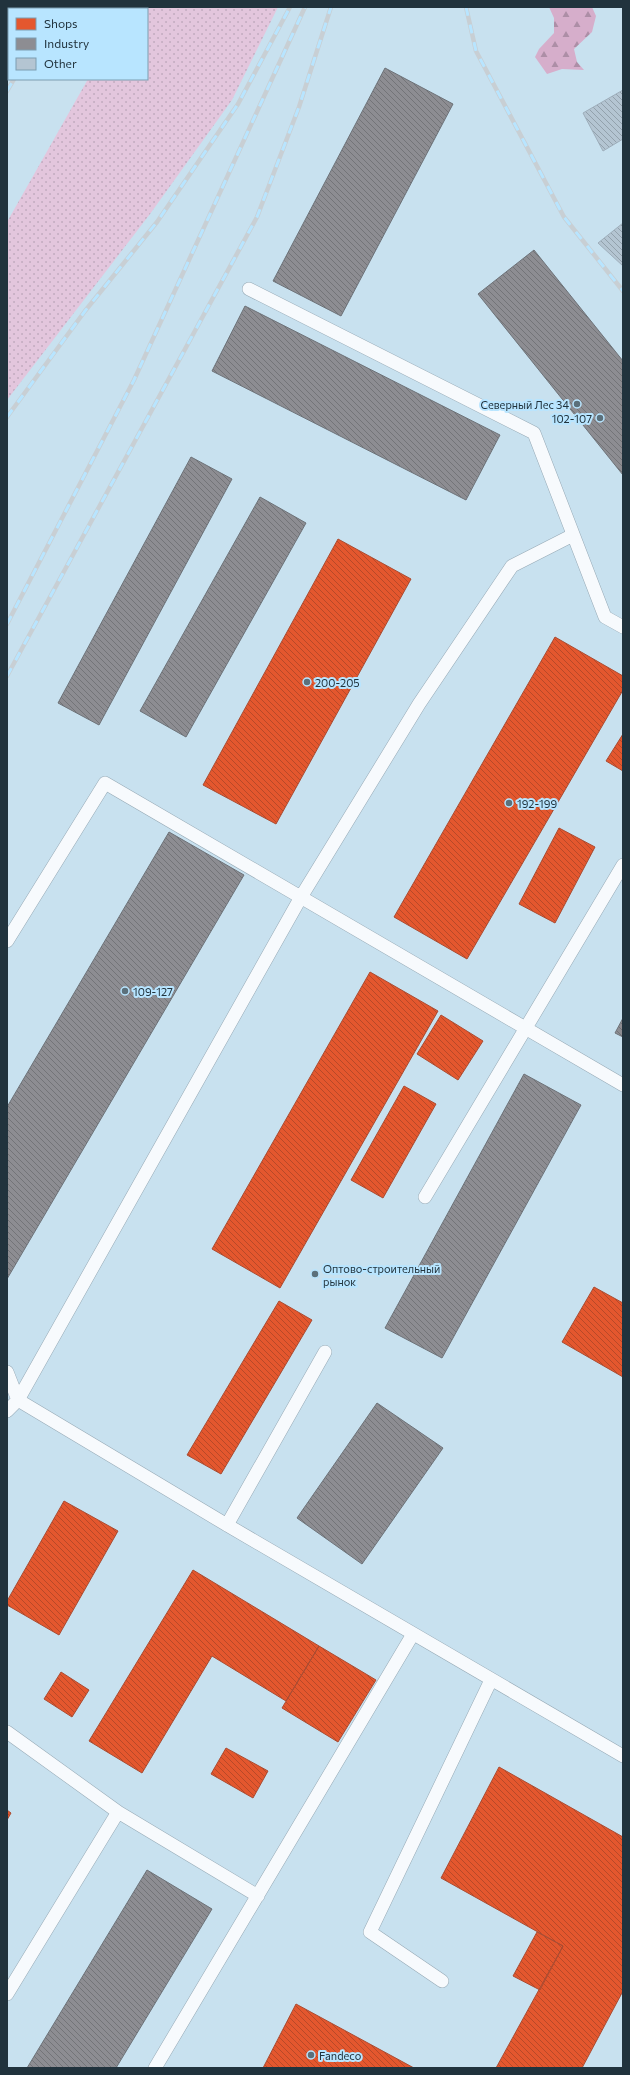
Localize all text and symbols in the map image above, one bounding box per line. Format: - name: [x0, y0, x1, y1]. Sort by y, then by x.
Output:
- legend: [8, 8, 148, 80]
- text: Shops: [44, 16, 78, 30]
- text: Industry: [44, 36, 89, 50]
- text: Other: [44, 56, 77, 70]
- place label: Северный Лес 34: [480, 398, 569, 411]
- marker: Северный Лес 34: [572, 399, 582, 409]
- place label: 102-107: [552, 412, 592, 425]
- marker: 102-107: [595, 413, 605, 423]
- place label: 200-205: [315, 676, 360, 689]
- marker: 200-205: [302, 677, 312, 687]
- place label: 192-199: [517, 797, 557, 810]
- marker: 192-199: [504, 798, 514, 808]
- place label: 109-127: [133, 985, 173, 998]
- marker: 109-127: [120, 986, 130, 996]
- place label: Оптово-строительный рынок: [323, 1262, 440, 1288]
- marker: Оптово-строительный рынок: [310, 1269, 320, 1279]
- place label: Fandeco: [319, 2049, 362, 2062]
- marker: Fandeco: [306, 2050, 316, 2060]

